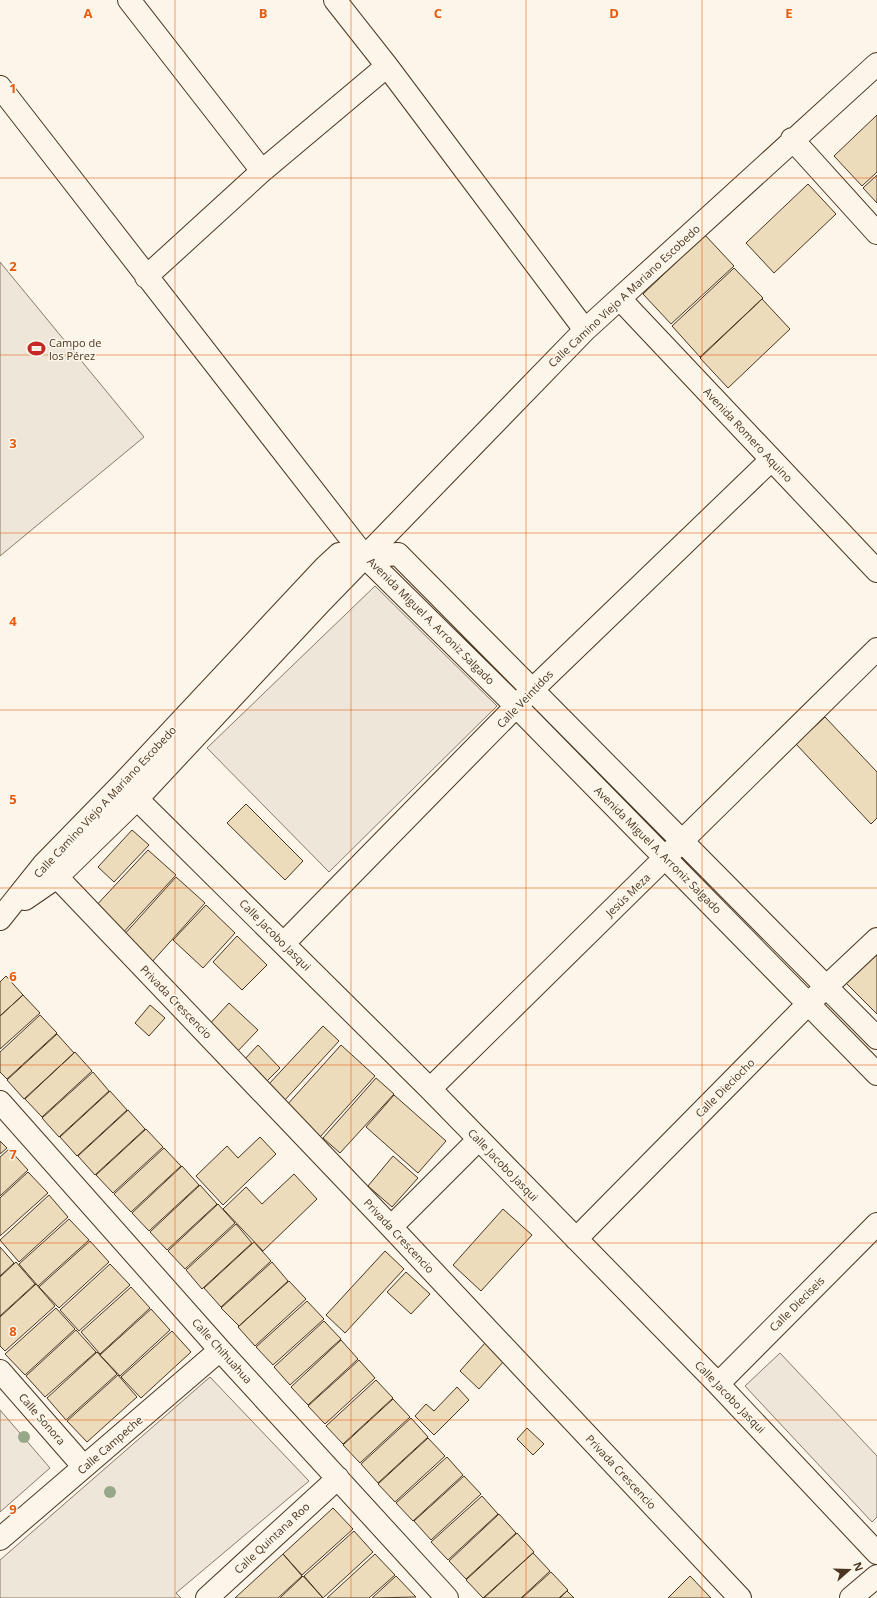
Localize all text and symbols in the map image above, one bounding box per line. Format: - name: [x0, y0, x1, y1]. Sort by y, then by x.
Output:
- text: A: [84, 4, 93, 22]
- text: B: [259, 4, 268, 22]
- text: C: [434, 4, 442, 22]
- text: D: [609, 4, 619, 22]
- text: E: [785, 4, 793, 22]
- text: 1: [9, 79, 17, 97]
- street label: Calle Camino Viejo A Mariano Escobedo: [544, 221, 703, 370]
- text: 2: [9, 257, 17, 275]
- place label: Campo de los Pérez: [49, 335, 101, 363]
- sports icon: Campo de los Pérez: [26, 339, 46, 359]
- street label: Avenida Romero Aquino: [701, 384, 796, 485]
- text: 3: [9, 434, 17, 452]
- street label: Avenida Miguel A. Arroniz Salgado: [364, 554, 499, 688]
- text: 4: [9, 612, 17, 630]
- street label: Calle Veintidos: [493, 666, 556, 731]
- street label: Calle Camino Viejo A Mariano Escobedo: [30, 722, 179, 881]
- street label: Avenida Miguel A. Arroniz Salgado: [591, 783, 726, 917]
- text: 5: [9, 790, 17, 808]
- street label: Jesús Meza: [601, 870, 653, 920]
- street label: Calle Jacobo Jasqui: [236, 896, 314, 974]
- street label: Privada Crescencio: [137, 962, 216, 1042]
- text: 6: [9, 967, 17, 985]
- street label: Calle Dieciocho: [692, 1055, 758, 1120]
- street label: Calle Jacobo Jasqui: [465, 1125, 542, 1204]
- text: 7: [9, 1145, 17, 1163]
- street label: Privada Crescencio: [361, 1195, 438, 1276]
- street label: Calle Dieciseis: [766, 1273, 827, 1334]
- street label: Calle Chihuahua: [189, 1315, 256, 1387]
- text: 8: [9, 1322, 17, 1340]
- street label: Calle Jacobo Jasqui: [692, 1357, 769, 1436]
- street label: Calle Sonora: [16, 1390, 69, 1448]
- street label: Calle Campeche: [74, 1412, 146, 1477]
- street label: Privada Crescencio: [583, 1431, 660, 1512]
- street label: Calle Quintana Roo: [231, 1498, 313, 1577]
- text: 9: [9, 1500, 17, 1518]
- north arrow: [829, 1550, 869, 1590]
- text: N: [850, 1560, 867, 1573]

